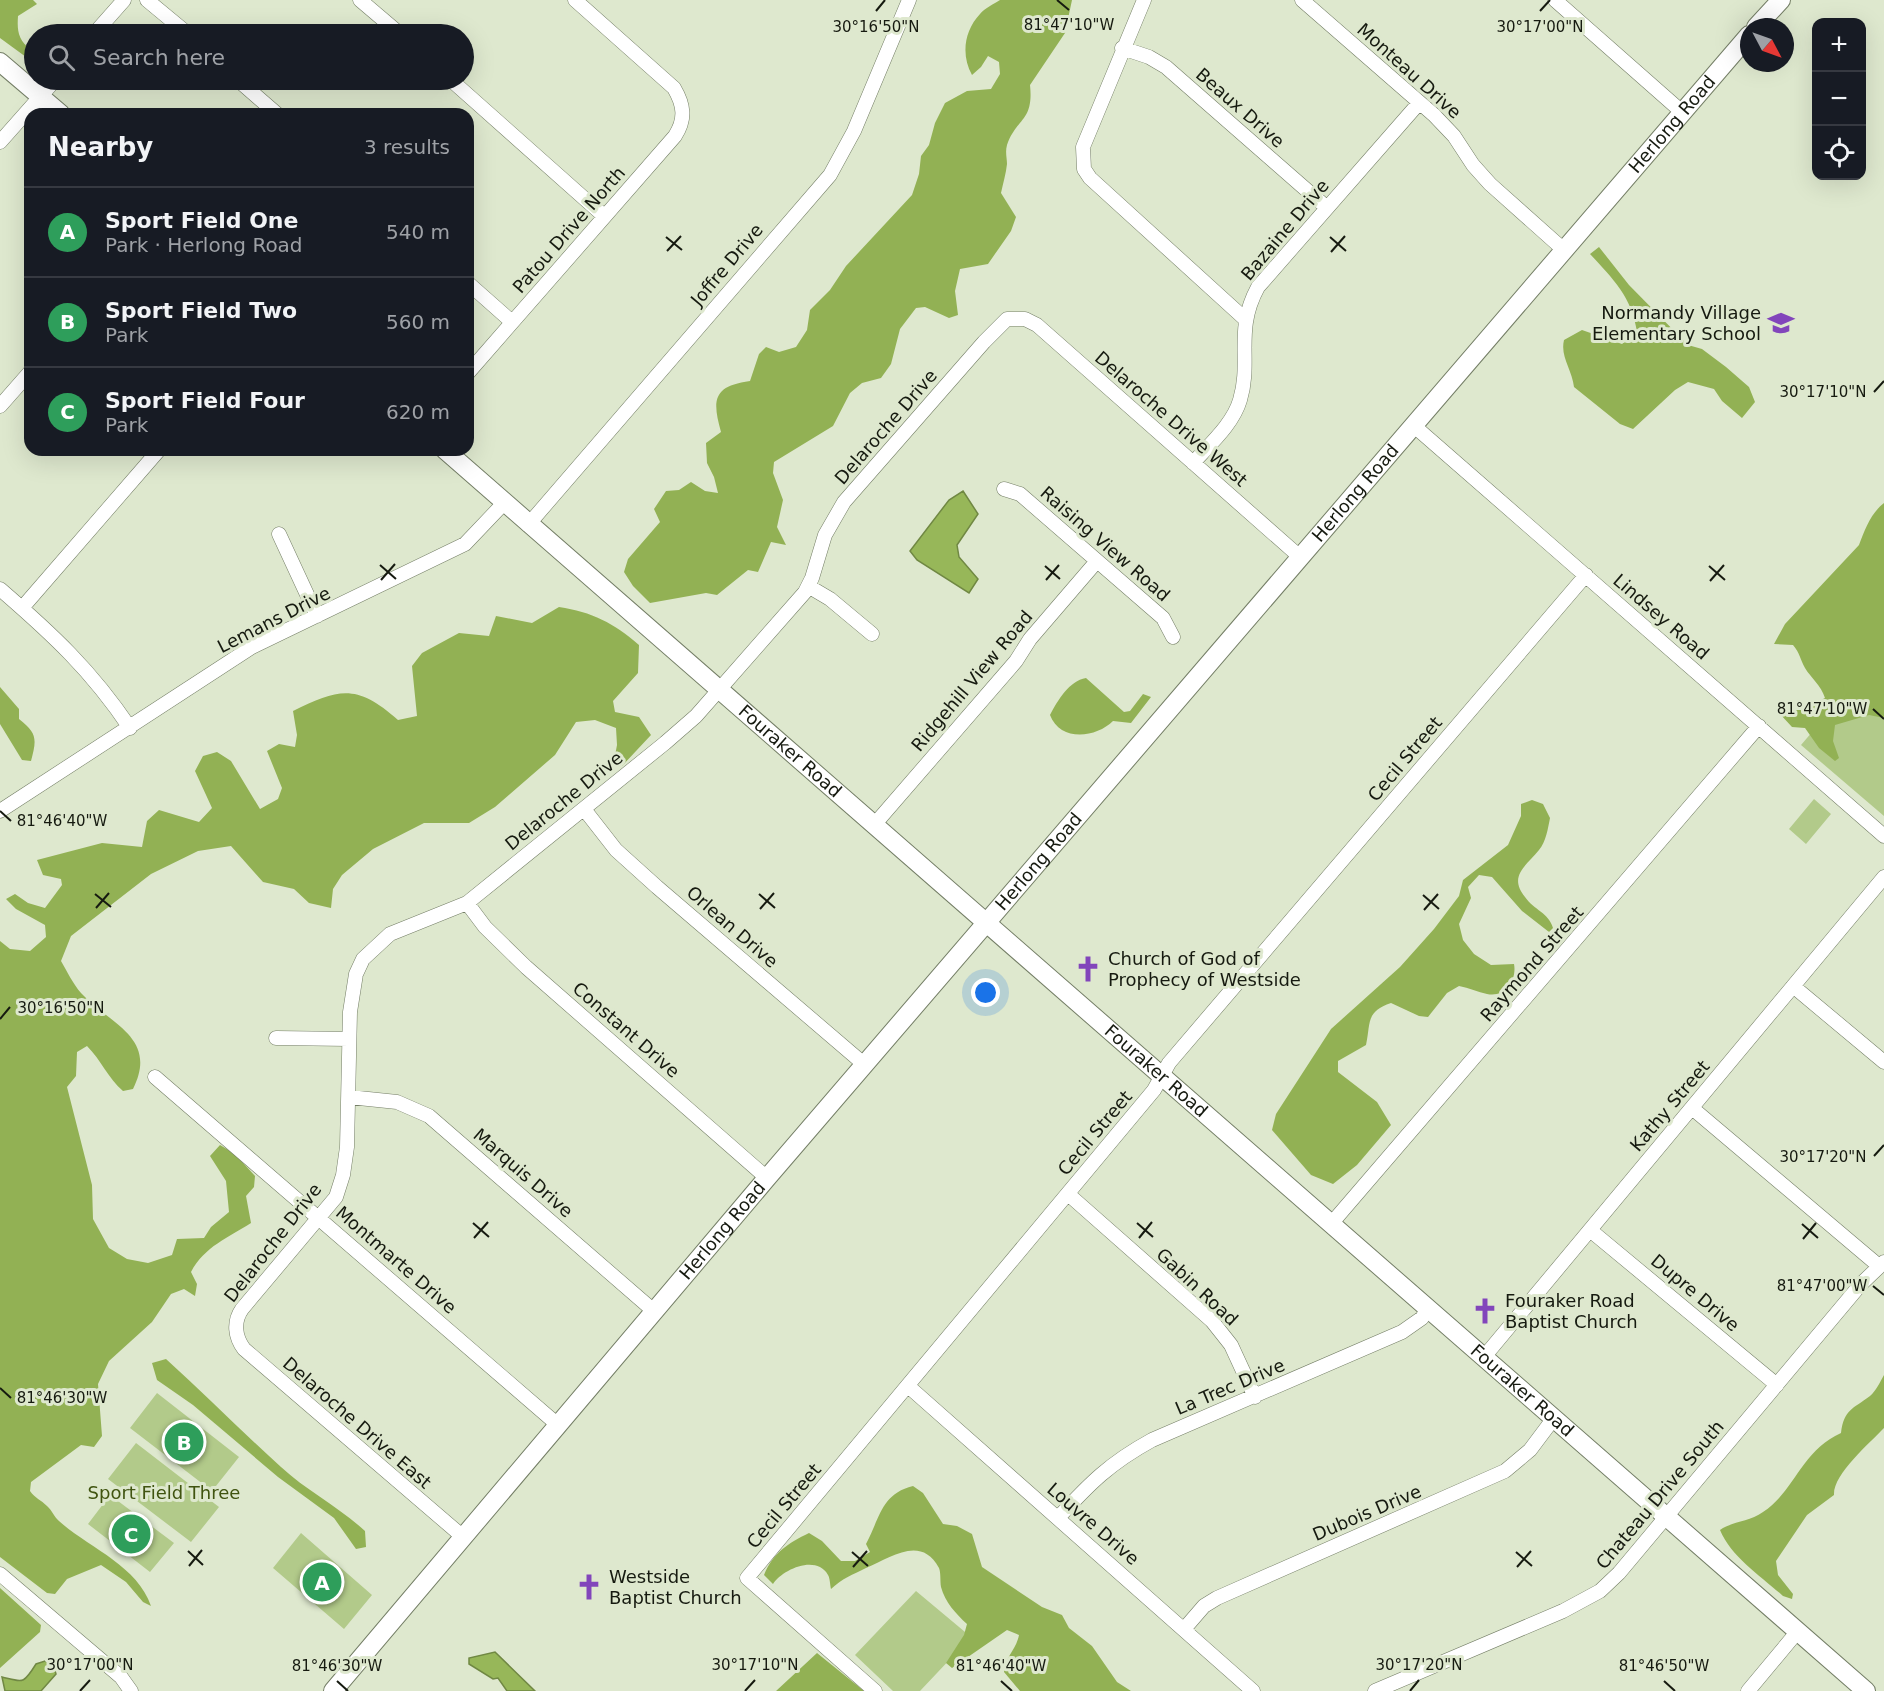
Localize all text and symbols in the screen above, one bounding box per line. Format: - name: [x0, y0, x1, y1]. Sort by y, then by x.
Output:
- text: 81°47'10"W: [1024, 16, 1114, 34]
- text: 30°16'50"N: [832, 18, 920, 36]
- text: 30°17'00"N: [1496, 18, 1584, 36]
- north arrow: [1740, 18, 1794, 72]
- map controls: [1812, 18, 1866, 180]
- button: +: [1812, 18, 1866, 72]
- street label: Monteau Drive: [1353, 19, 1465, 123]
- search box: [24, 24, 474, 90]
- icon: search: [45, 41, 78, 74]
- text: Search here: [93, 45, 225, 70]
- street label: Beaux Drive: [1192, 64, 1289, 152]
- street label: Herlong Road: [1624, 71, 1719, 177]
- button: −: [1812, 72, 1866, 126]
- button: locate: [1812, 126, 1866, 180]
- text: Nearby: [48, 132, 153, 162]
- text: 3 results: [364, 135, 450, 159]
- street label: Patou Drive North: [508, 162, 629, 297]
- street label: Bazaine Drive: [1236, 175, 1333, 284]
- text: Sport Field One: [105, 208, 298, 233]
- street label: Joffre Drive: [686, 219, 767, 311]
- text: A: [60, 220, 75, 244]
- text: 540 m: [386, 220, 450, 244]
- text: Park · Herlong Road: [105, 233, 303, 257]
- text: Sport Field Two: [105, 298, 297, 323]
- place label: Normandy Village Elementary School: [1592, 302, 1761, 344]
- school or university icon: Normandy Village Elementary School: [1766, 308, 1796, 338]
- text: B: [60, 310, 75, 334]
- text: 560 m: [386, 310, 450, 334]
- text: Park: [105, 323, 148, 347]
- street label: Delaroche Drive West: [1091, 347, 1252, 491]
- street label: Delaroche Drive: [830, 365, 941, 488]
- text: 30°17'10"N: [1779, 383, 1867, 401]
- text: Sport Field Four: [105, 388, 305, 413]
- text: C: [60, 400, 75, 424]
- text: 620 m: [386, 400, 450, 424]
- text: Park: [105, 413, 148, 437]
- street label: Herlong Road: [1307, 440, 1403, 546]
- street label: Raising View Road: [1036, 482, 1174, 606]
- street label: Lindsey Road: [1609, 569, 1713, 664]
- street label: Lemans Drive: [214, 582, 334, 657]
- street label: Ridgehill View Road: [907, 606, 1037, 755]
- street label: Fouraker Road: [735, 700, 846, 801]
- text: 81°47'10"W: [1777, 700, 1867, 718]
- street label: Cecil Street: [1363, 712, 1446, 805]
- street label: Delaroche Drive: [501, 747, 627, 854]
- street label: Herlong Road: [991, 808, 1086, 914]
- text: 81°46'40"W: [17, 812, 107, 830]
- street label: Orlean Drive: [682, 881, 782, 972]
- street label: Raymond Street: [1476, 902, 1587, 1026]
- place label: Church of God of Prophecy of Westside: [1108, 948, 1301, 990]
- church icon: Church of God of Prophecy of Westside: [1073, 954, 1103, 984]
- street label: Constant Drive: [569, 978, 684, 1082]
- your location: [971, 978, 1000, 1007]
- text: 30°16'50"N: [17, 999, 105, 1017]
- street label: Fouraker Road: [1101, 1020, 1212, 1121]
- street label: Kathy Street: [1626, 1056, 1714, 1155]
- street label: Cecil Street: [1053, 1086, 1136, 1179]
- street label: Marquis Drive: [469, 1124, 577, 1221]
- text: 30°17'20"N: [1779, 1148, 1867, 1166]
- street label: Herlong Road: [675, 1177, 769, 1284]
- street label: Delaroche Drive: [220, 1179, 326, 1306]
- street label: Montmarte Drive: [332, 1202, 461, 1318]
- street label: Gabin Road: [1152, 1244, 1242, 1330]
- street label: Dupre Drive: [1647, 1250, 1744, 1336]
- text: 81°47'00"W: [1777, 1277, 1867, 1295]
- place label: Fouraker Road Baptist Church: [1505, 1290, 1638, 1332]
- church icon: Fouraker Road Baptist Church: [1470, 1296, 1500, 1326]
- street label: Fouraker Road: [1467, 1340, 1578, 1441]
- street label: Delaroche Drive East: [279, 1352, 436, 1493]
- street label: La Trec Drive: [1172, 1354, 1288, 1419]
- text: 81°46'30"W: [17, 1389, 107, 1407]
- street label: Chateau Drive South: [1591, 1416, 1728, 1573]
- pin: B: [164, 1420, 204, 1464]
- street label: Cecil Street: [742, 1459, 825, 1552]
- street label: Louvre Drive: [1043, 1478, 1143, 1569]
- street label: Dubois Drive: [1309, 1480, 1424, 1545]
- park label: Sport Field Three: [88, 1482, 240, 1503]
- pin: C: [112, 1512, 150, 1556]
- pin: A: [302, 1560, 342, 1604]
- place label: Westside Baptist Church: [609, 1566, 742, 1608]
- church icon: Westside Baptist Church: [574, 1572, 604, 1602]
- text: 30°17'00"N: [46, 1656, 134, 1674]
- text: 30°17'10"N: [711, 1656, 799, 1674]
- text: 30°17'20"N: [1375, 1656, 1463, 1674]
- text: 81°46'30"W: [292, 1657, 382, 1675]
- text: 81°46'40"W: [956, 1657, 1046, 1675]
- text: 81°46'50"W: [1619, 1657, 1709, 1675]

